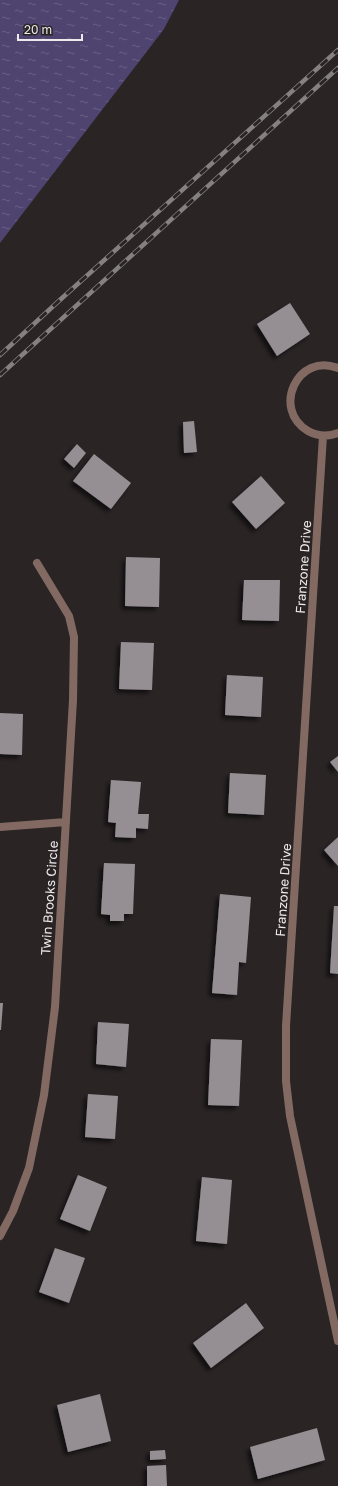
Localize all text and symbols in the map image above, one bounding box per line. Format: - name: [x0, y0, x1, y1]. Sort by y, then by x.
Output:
- scale bar: [18, 16, 82, 42]
- text: 20 m: [24, 22, 52, 37]
- street label: Franzone Drive: [292, 520, 314, 614]
- street label: Twin Brooks Circle: [37, 840, 61, 956]
- street label: Franzone Drive: [272, 843, 294, 937]

